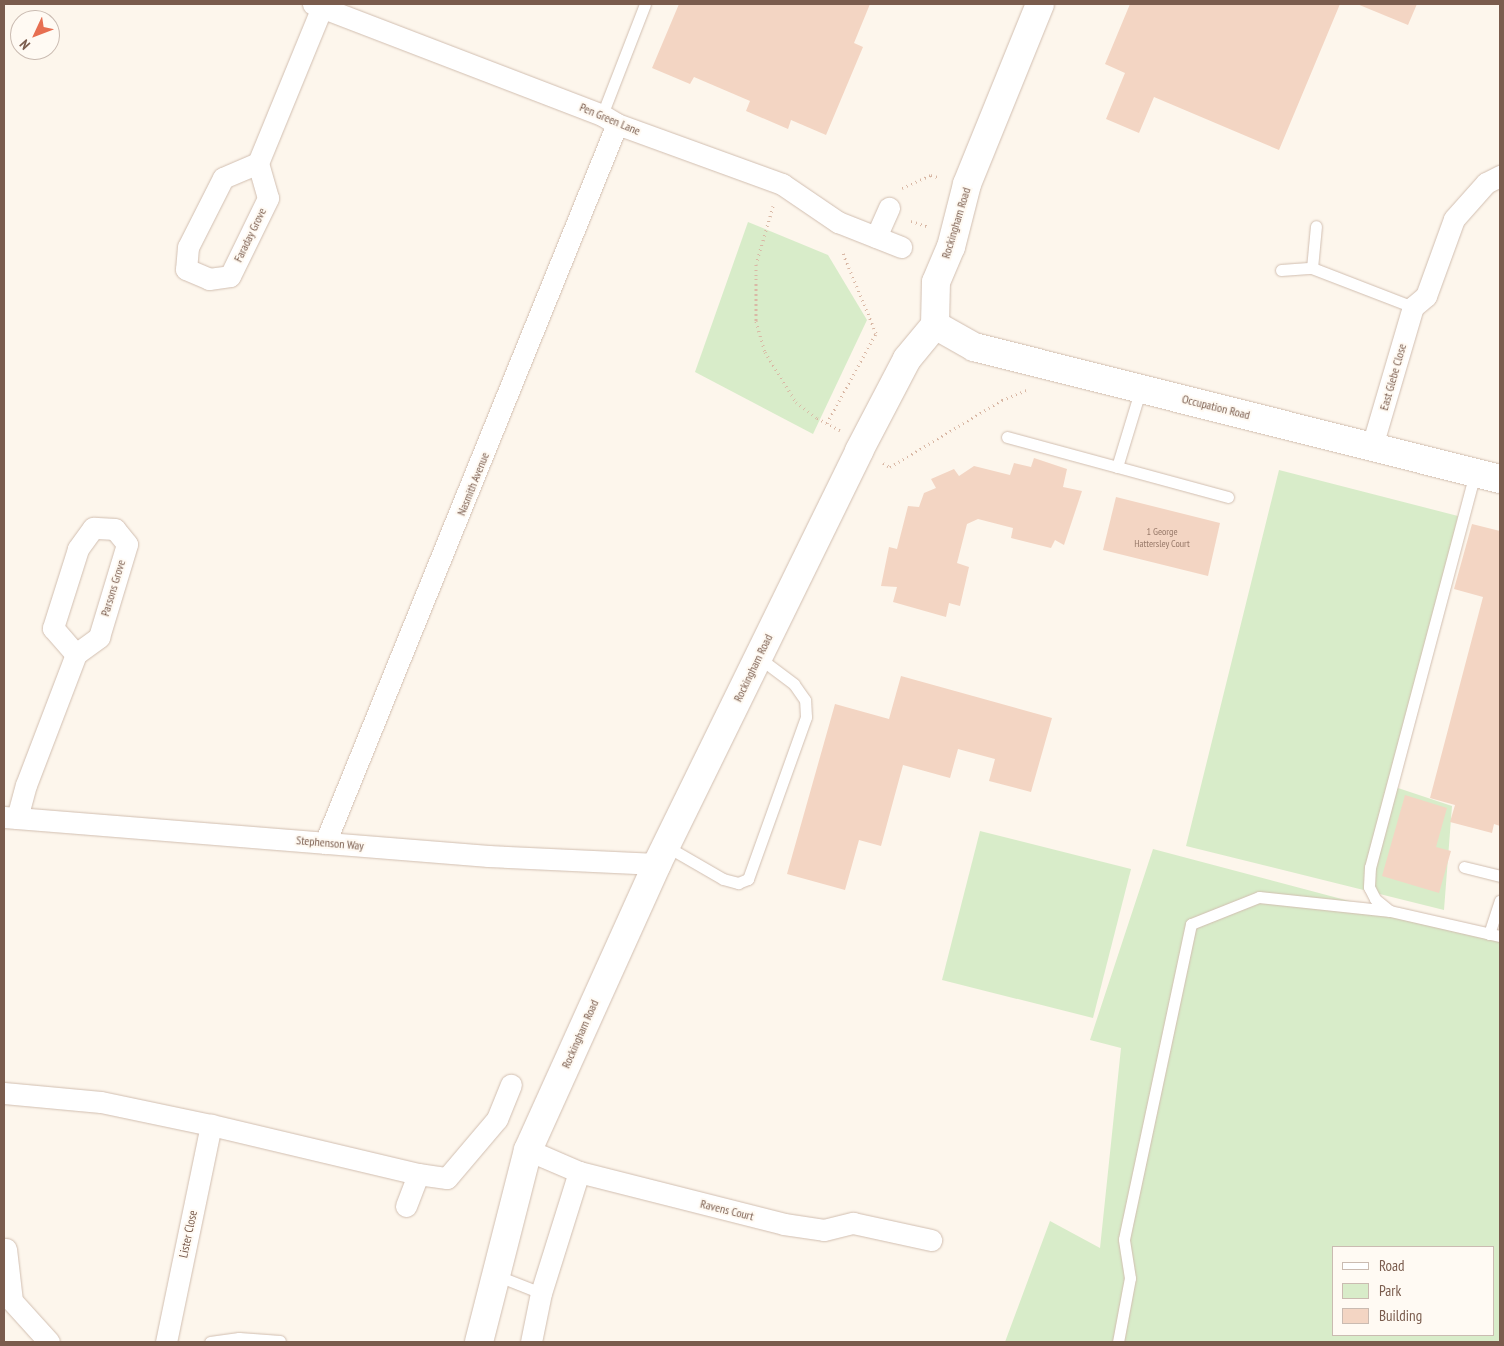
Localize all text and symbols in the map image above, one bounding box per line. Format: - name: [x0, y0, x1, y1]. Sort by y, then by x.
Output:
- north arrow: [10, 10, 60, 60]
- text: N: [16, 36, 34, 53]
- street label: Pen Green Lane: [578, 100, 642, 138]
- street label: Rockingham Road: [938, 186, 974, 260]
- street label: Faraday Grove: [231, 205, 269, 265]
- street label: East Glebe Close: [1377, 342, 1409, 412]
- street label: Occupation Road: [1181, 392, 1251, 422]
- street label: Nasmith Avenue: [454, 450, 492, 518]
- house number: 1 George Hattersley Court: [1134, 525, 1190, 548]
- street label: Parsons Grove: [98, 558, 128, 618]
- street label: Rockingham Road: [730, 632, 776, 704]
- street label: Stephenson Way: [295, 833, 365, 853]
- street label: Rockingham Road: [559, 998, 601, 1070]
- street label: Ravens Court: [699, 1196, 755, 1224]
- street label: Lister Close: [176, 1209, 200, 1259]
- legend: [1332, 1246, 1494, 1336]
- text: Road: [1379, 1256, 1405, 1275]
- text: Park: [1379, 1281, 1401, 1300]
- text: Building: [1379, 1306, 1422, 1325]

